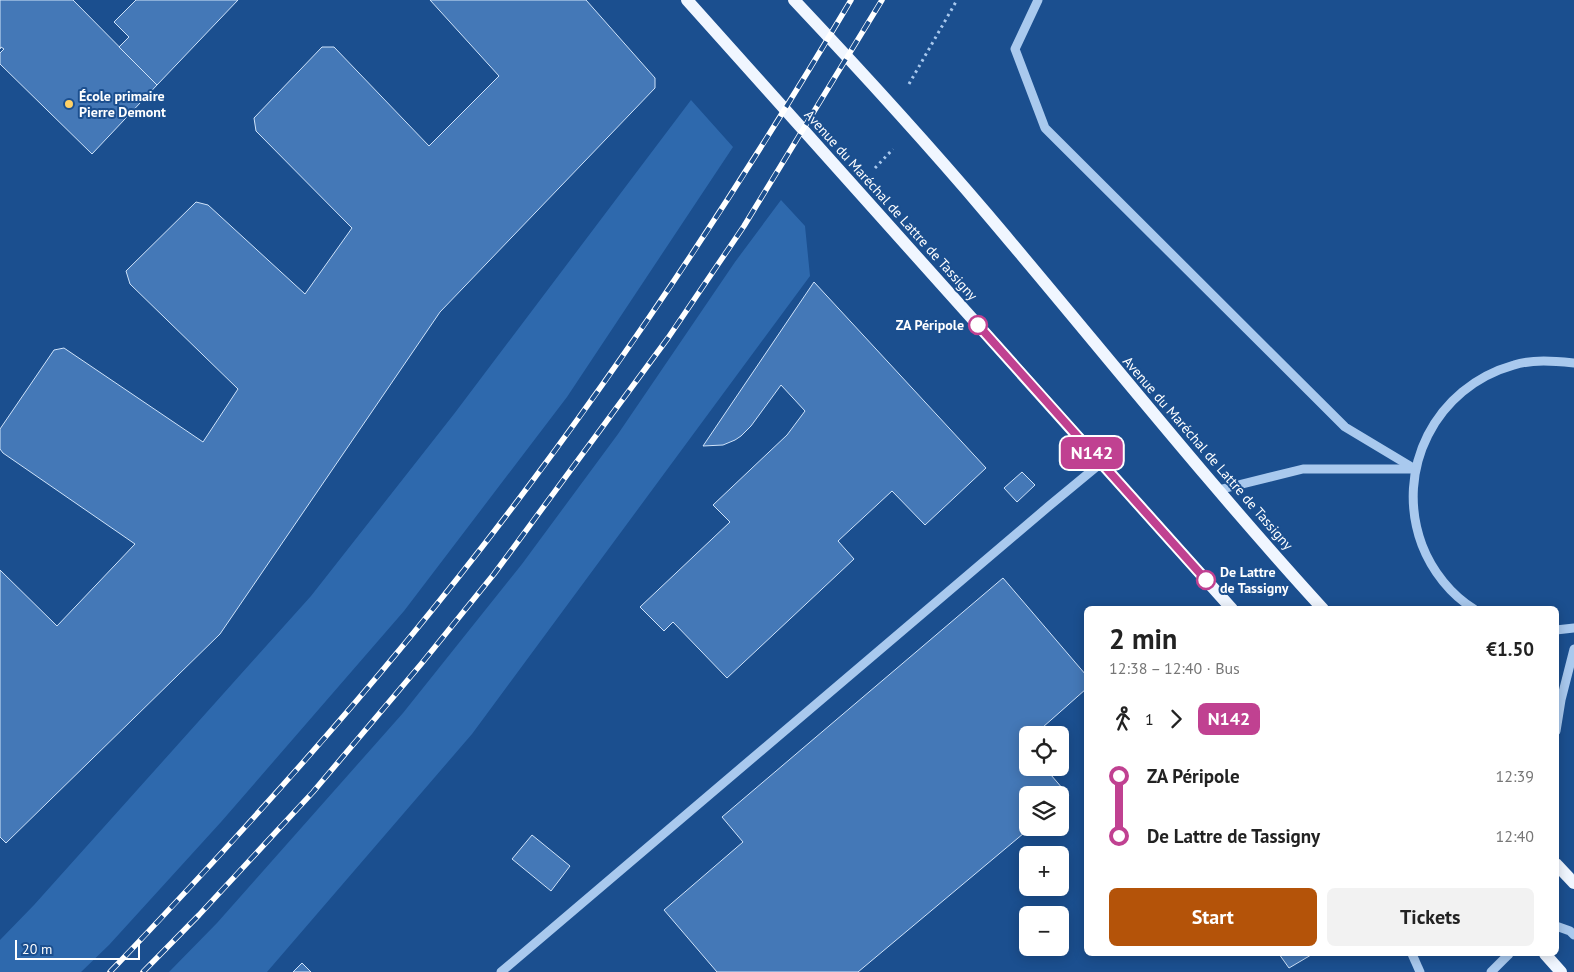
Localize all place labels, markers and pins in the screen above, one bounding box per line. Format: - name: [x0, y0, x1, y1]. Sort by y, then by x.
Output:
- place label: École primaire Pierre Demont: [79, 87, 166, 121]
- marker: École primaire Pierre Demont: [63, 98, 75, 110]
- marker: ZA Péripole: [968, 315, 988, 335]
- place label: ZA Péripole: [896, 316, 964, 334]
- place label: De Lattre de Tassigny: [1220, 563, 1289, 597]
- marker: De Lattre de Tassigny: [1196, 570, 1216, 590]

